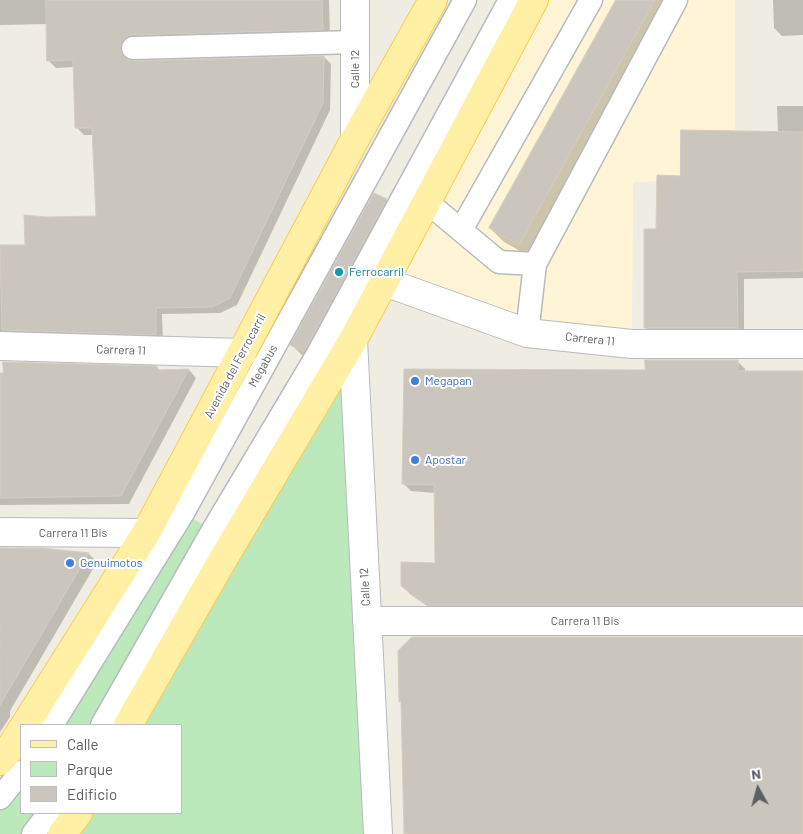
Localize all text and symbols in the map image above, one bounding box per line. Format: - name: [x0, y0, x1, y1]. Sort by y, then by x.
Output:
- street label: Calle 12: [348, 50, 362, 88]
- place label: Ferrocarril: [349, 265, 404, 279]
- marker: Ferrocarril: [333, 266, 345, 278]
- street label: Avenida del Ferrocarril: [201, 311, 269, 421]
- street label: Carrera 11: [565, 329, 615, 349]
- street label: Carrera 11: [96, 342, 146, 358]
- street label: Megabus: [245, 342, 281, 390]
- place label: Megapan: [425, 374, 472, 388]
- marker: Megapan: [409, 375, 421, 387]
- place label: Apostar: [425, 453, 466, 467]
- marker: Apostar: [409, 454, 421, 466]
- street label: Carrera 11 Bis: [39, 526, 107, 540]
- place label: Genuimotos: [80, 556, 143, 570]
- marker: Genuimotos: [64, 557, 76, 569]
- street label: Calle 12: [357, 568, 373, 606]
- street label: Carrera 11 Bis: [551, 614, 619, 628]
- legend: [20, 724, 182, 814]
- text: Calle: [67, 735, 99, 753]
- text: Parque: [67, 760, 113, 778]
- north arrow: [733, 764, 783, 814]
- text: N: [750, 765, 762, 783]
- text: Edificio: [67, 785, 117, 803]

